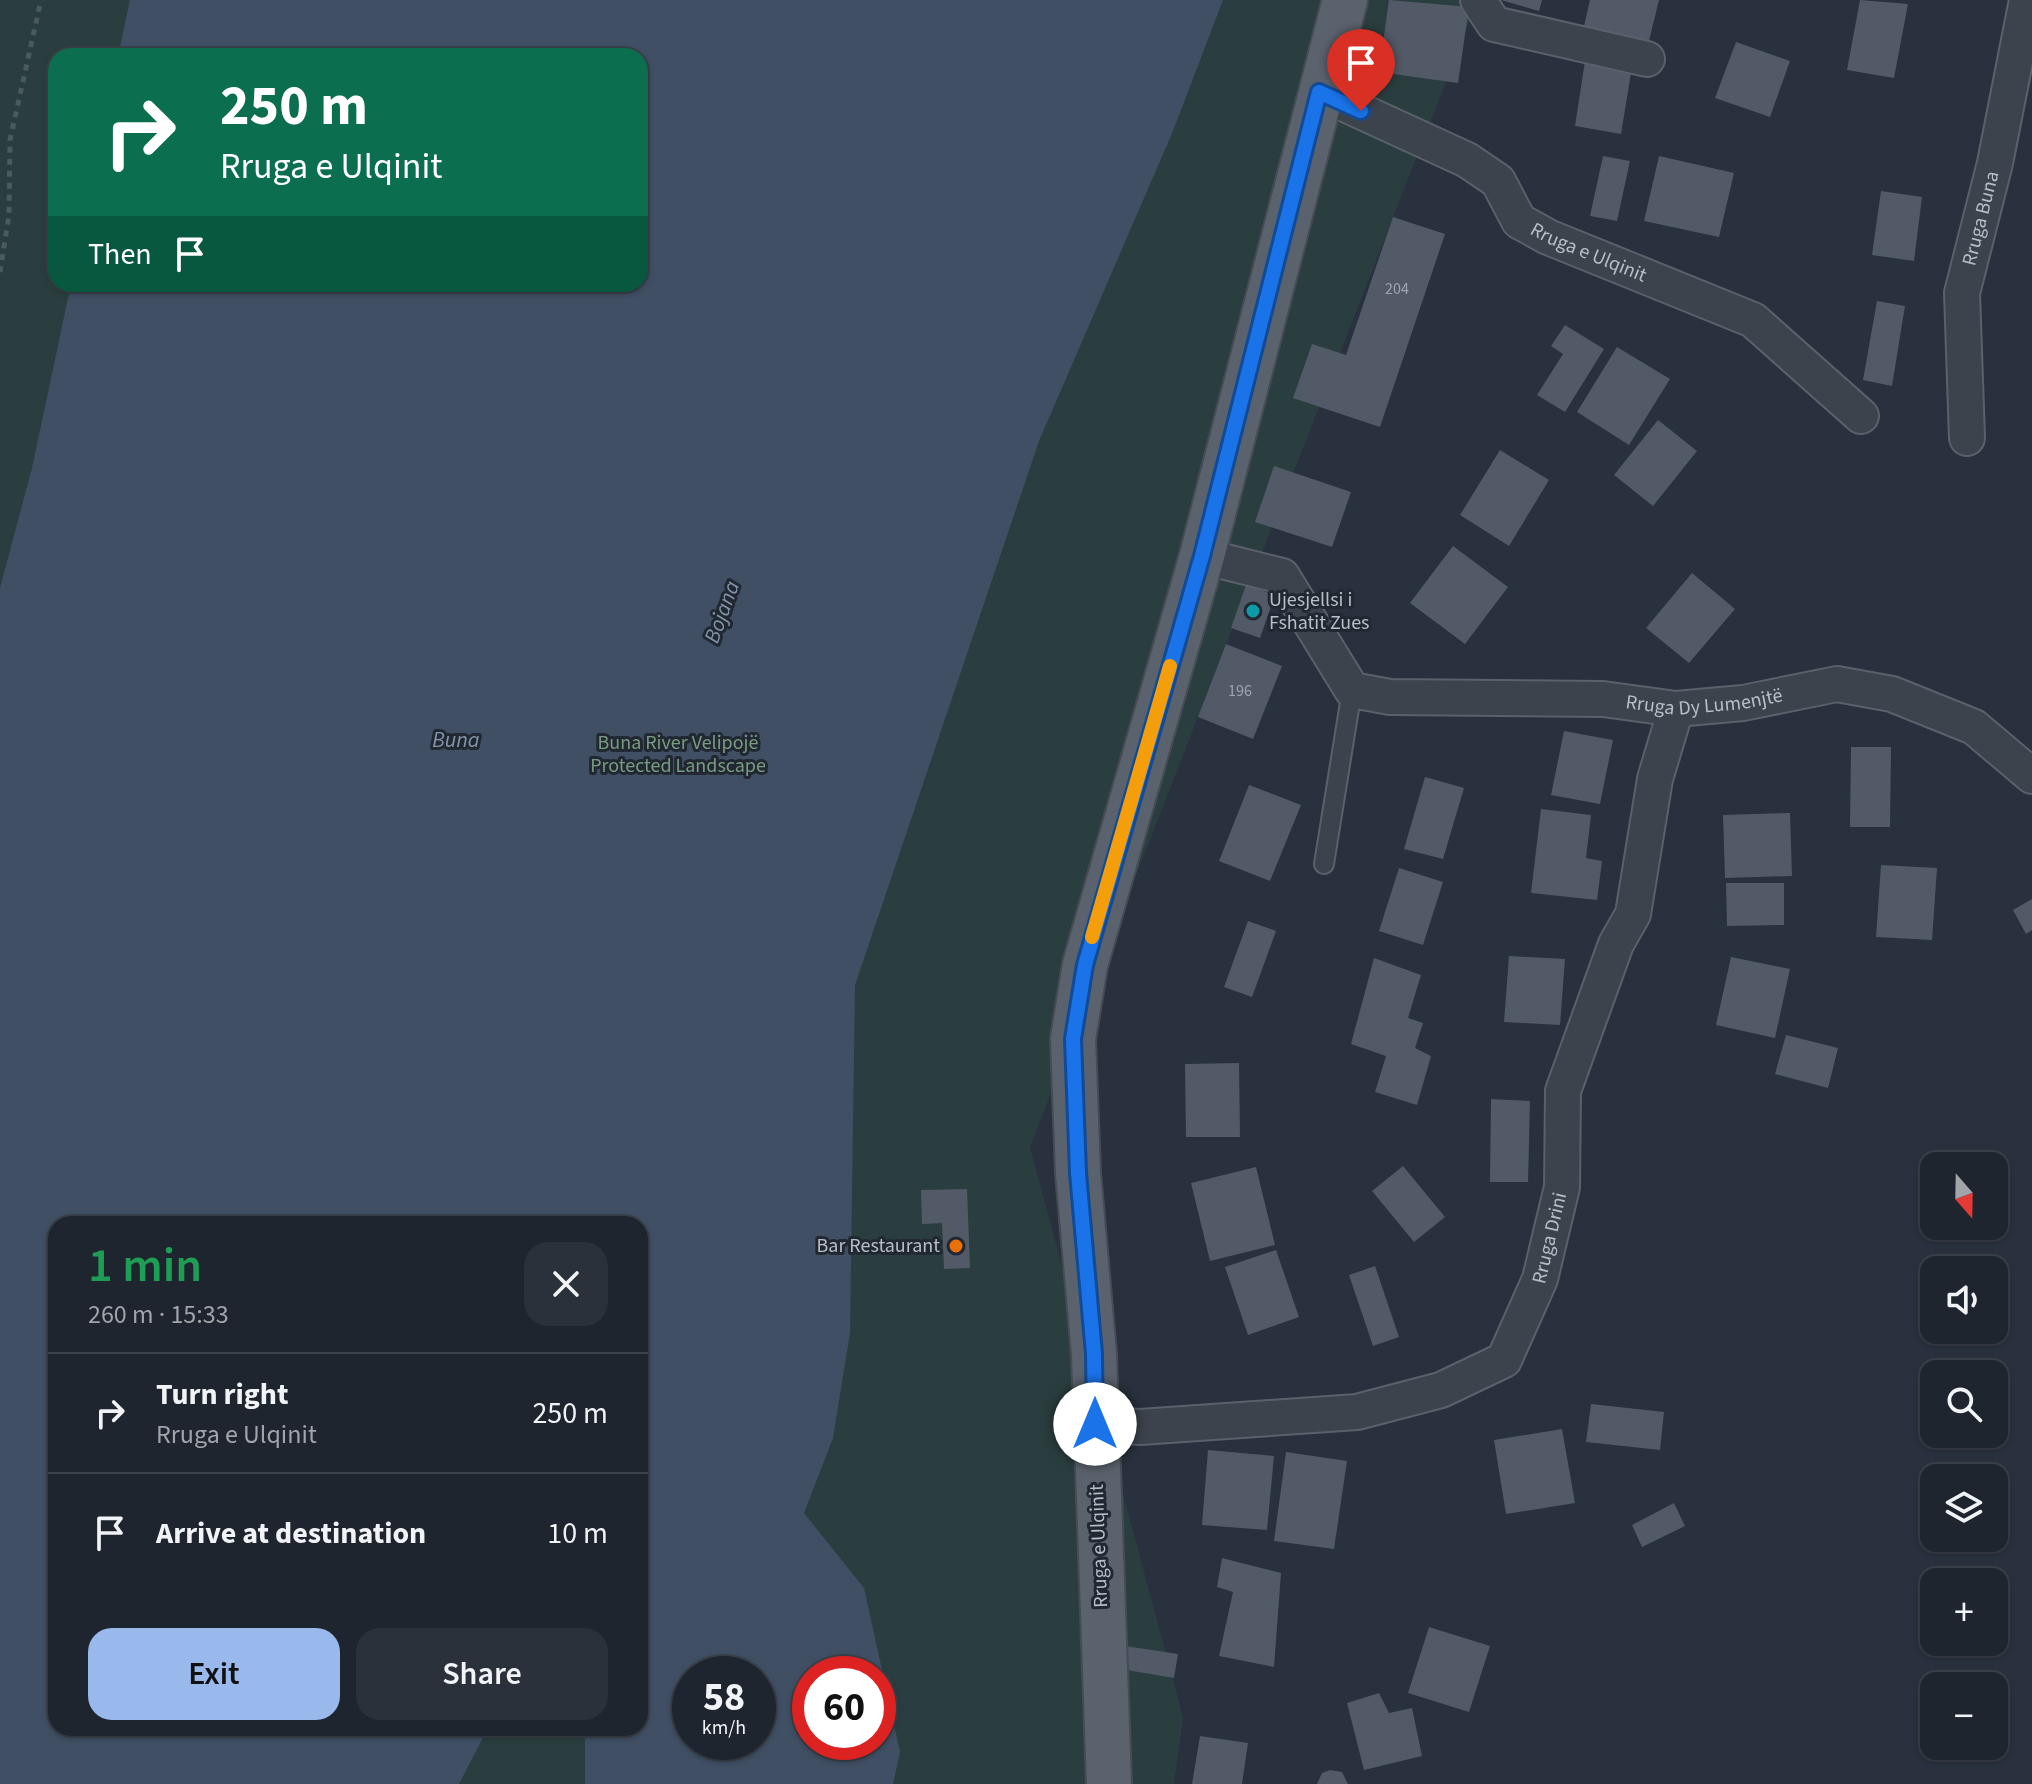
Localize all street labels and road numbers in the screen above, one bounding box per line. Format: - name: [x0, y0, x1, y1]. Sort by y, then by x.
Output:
- street label: Rruga Buna: [1955, 168, 2006, 269]
- street label: Rruga e Ulqinit: [1525, 216, 1651, 290]
- street label: Rruga Dy Lumenjtë: [1624, 681, 1785, 723]
- street label: Rruga Drini: [1525, 1189, 1574, 1287]
- street label: Rruga e Ulqinit: [1083, 1484, 1115, 1608]

